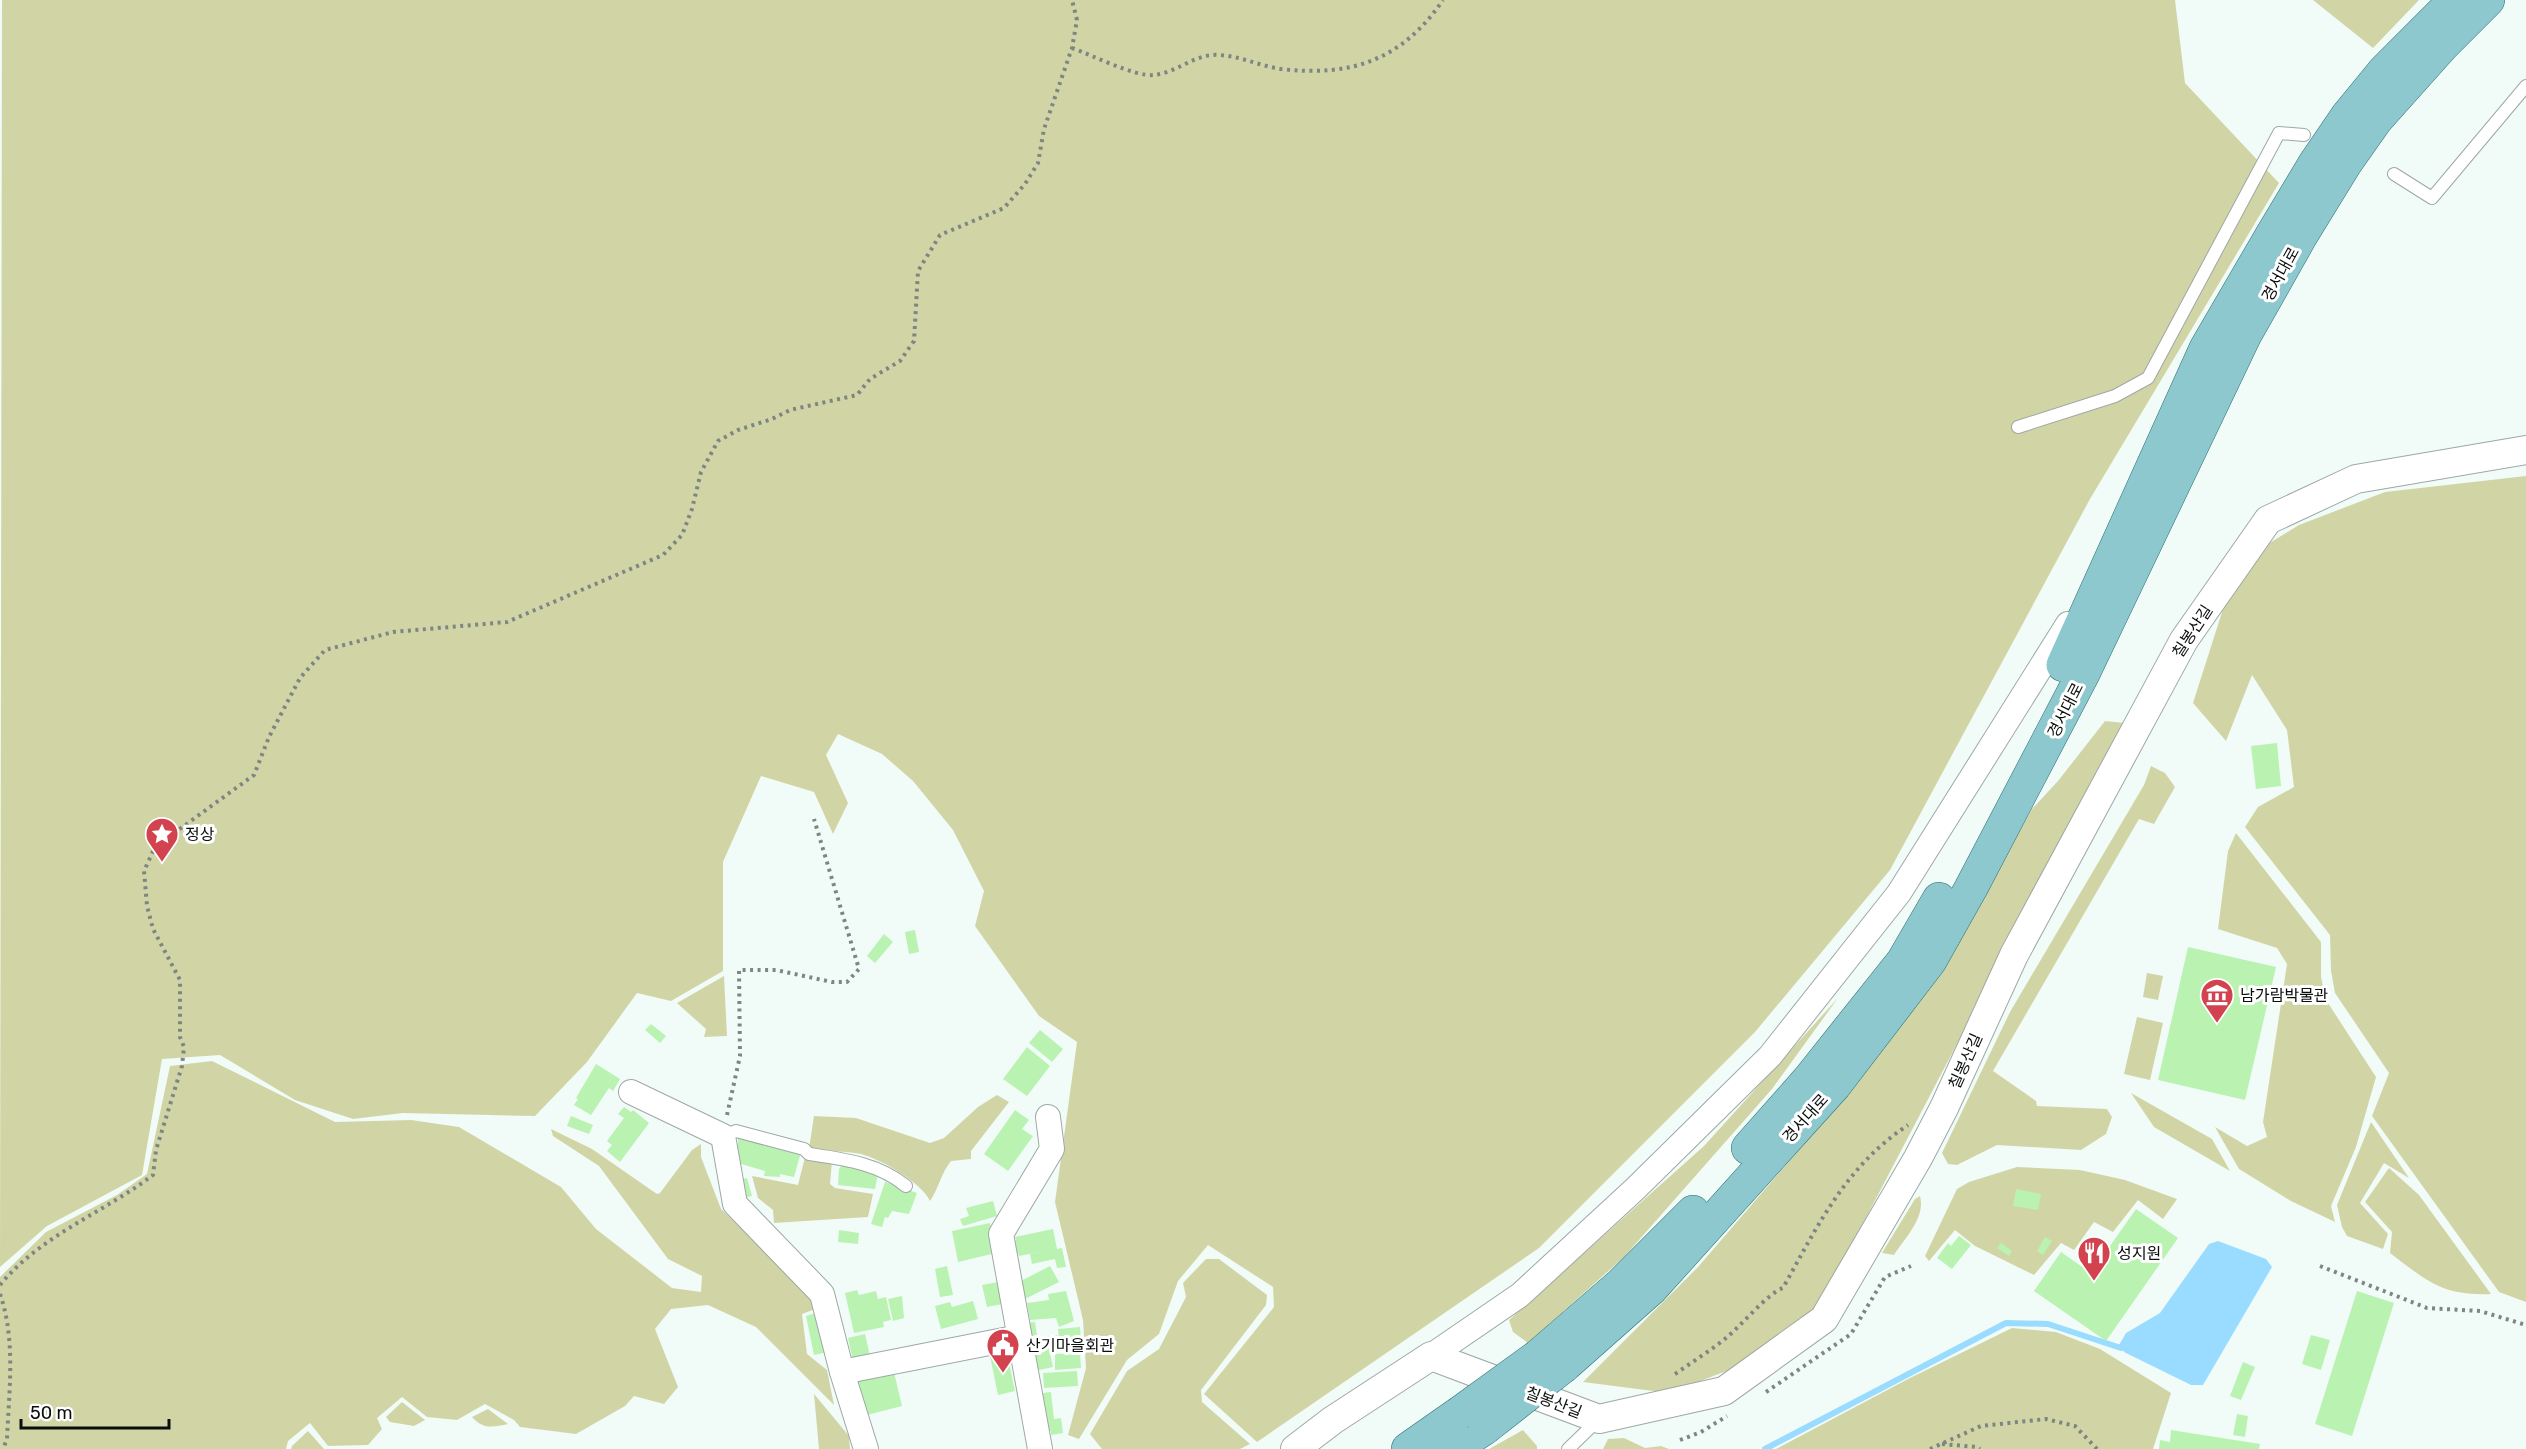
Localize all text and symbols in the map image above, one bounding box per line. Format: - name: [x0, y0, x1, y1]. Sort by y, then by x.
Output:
- street label: 경서대로: [2258, 244, 2303, 305]
- street label: 칠봉산길: [2168, 601, 2216, 661]
- street label: 경서대로: [2044, 679, 2087, 741]
- place icon: 정상: [144, 816, 180, 863]
- place label: 정상: [185, 825, 215, 844]
- museum icon: 남가람박물관: [2199, 977, 2235, 1024]
- place label: 남가람박물관: [2240, 986, 2329, 1005]
- street label: 칠봉산길: [1945, 1030, 1986, 1092]
- street label: 경서대로: [1779, 1090, 1832, 1147]
- restaurant icon: 성지원: [2076, 1235, 2112, 1282]
- place label: 성지원: [2117, 1244, 2161, 1263]
- public building icon: 산기마을회관: [985, 1327, 1021, 1374]
- place label: 산기마을회관: [1026, 1336, 1115, 1355]
- street label: 칠봉산길: [1523, 1383, 1585, 1422]
- scale bar: [21, 1392, 170, 1430]
- text: 50 m: [30, 1402, 73, 1424]

